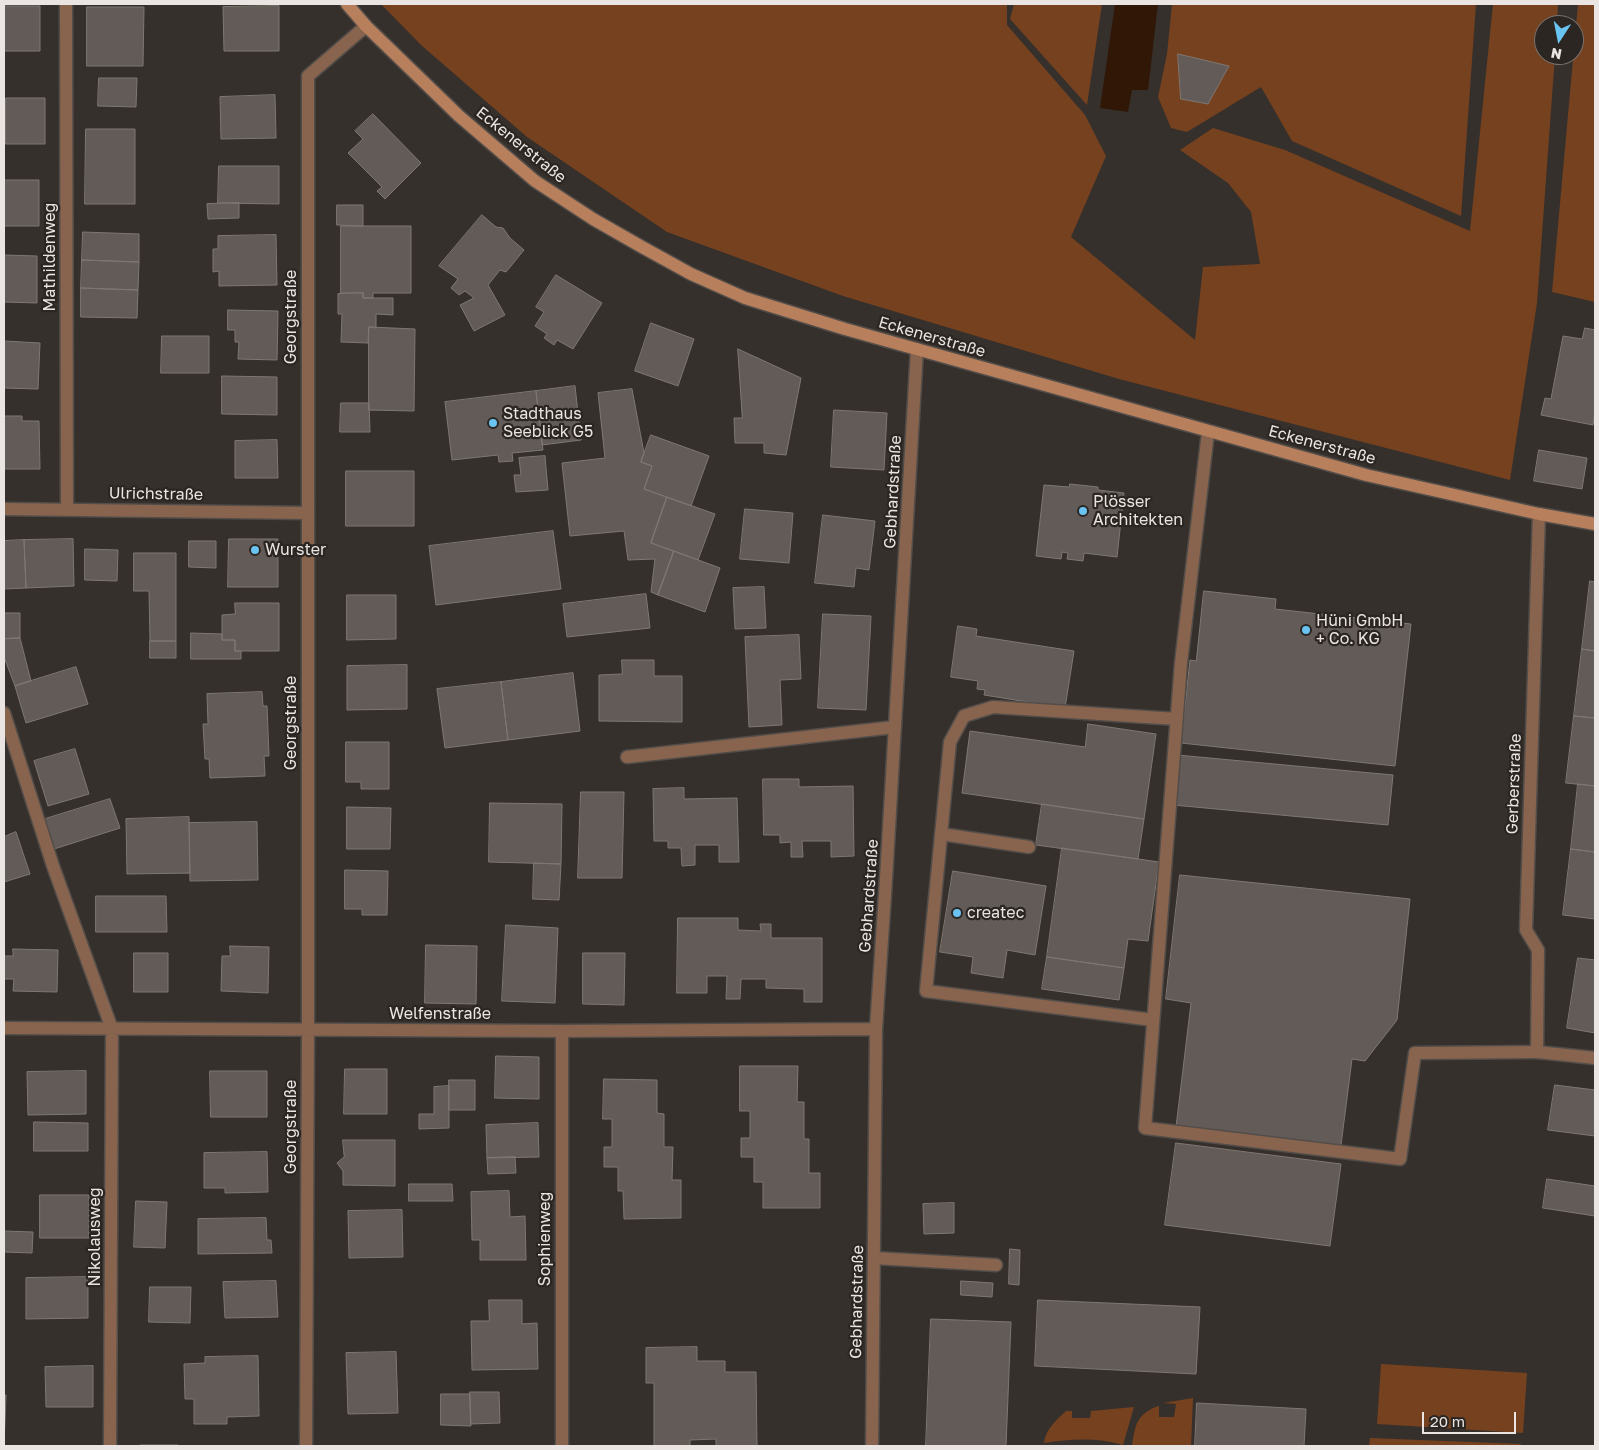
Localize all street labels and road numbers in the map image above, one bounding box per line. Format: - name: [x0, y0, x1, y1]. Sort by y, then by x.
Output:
- street label: Eckenerstraße: [472, 103, 570, 187]
- street label: Mathildenweg: [40, 203, 60, 311]
- street label: Georgstraße: [281, 270, 301, 364]
- street label: Eckenerstraße: [876, 313, 988, 361]
- street label: Eckenerstraße: [1266, 421, 1378, 469]
- street label: Gebhardstraße: [880, 435, 906, 549]
- street label: Ulrichstraße: [109, 484, 203, 504]
- street label: Georgstraße: [281, 676, 301, 770]
- street label: Gerberstraße: [1503, 733, 1525, 835]
- street label: Gebhardstraße: [855, 839, 883, 953]
- street label: Welfenstraße: [389, 1004, 491, 1024]
- street label: Georgstraße: [281, 1080, 301, 1174]
- street label: Nikolausweg: [85, 1187, 105, 1287]
- street label: Sophienweg: [535, 1192, 555, 1286]
- street label: Gebhardstraße: [846, 1245, 868, 1359]

